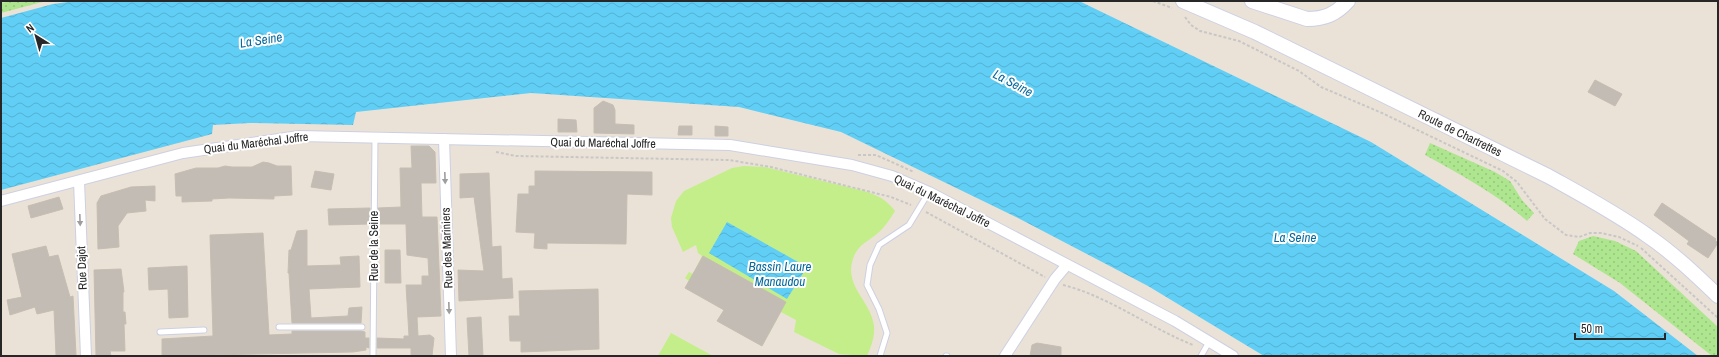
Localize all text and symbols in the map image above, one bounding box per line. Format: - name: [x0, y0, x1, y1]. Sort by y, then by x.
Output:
- north arrow: [16, 16, 56, 56]
- text: N: [23, 20, 37, 36]
- water label: La Seine: [239, 28, 283, 52]
- water label: La Seine: [990, 65, 1036, 101]
- street label: Route de Chartrettes: [1415, 106, 1505, 160]
- street label: Quai du Maréchal Joffre: [203, 129, 309, 157]
- street label: Quai du Maréchal Joffre: [550, 134, 656, 152]
- street label: Quai du Maréchal Joffre: [891, 171, 993, 231]
- one-way arrow: [442, 172, 448, 185]
- street label: Rue des Mariniers: [438, 207, 456, 289]
- street label: Rue de la Seine: [366, 211, 382, 281]
- one-way arrow: [77, 214, 84, 226]
- water label: La Seine: [1274, 229, 1316, 246]
- street label: Rue Dajot: [73, 246, 91, 290]
- water label: Bassin Laure Manaudou: [749, 258, 811, 290]
- one-way arrow: [446, 302, 452, 315]
- scale bar: [1575, 315, 1665, 341]
- text: 50 m: [1581, 321, 1603, 337]

